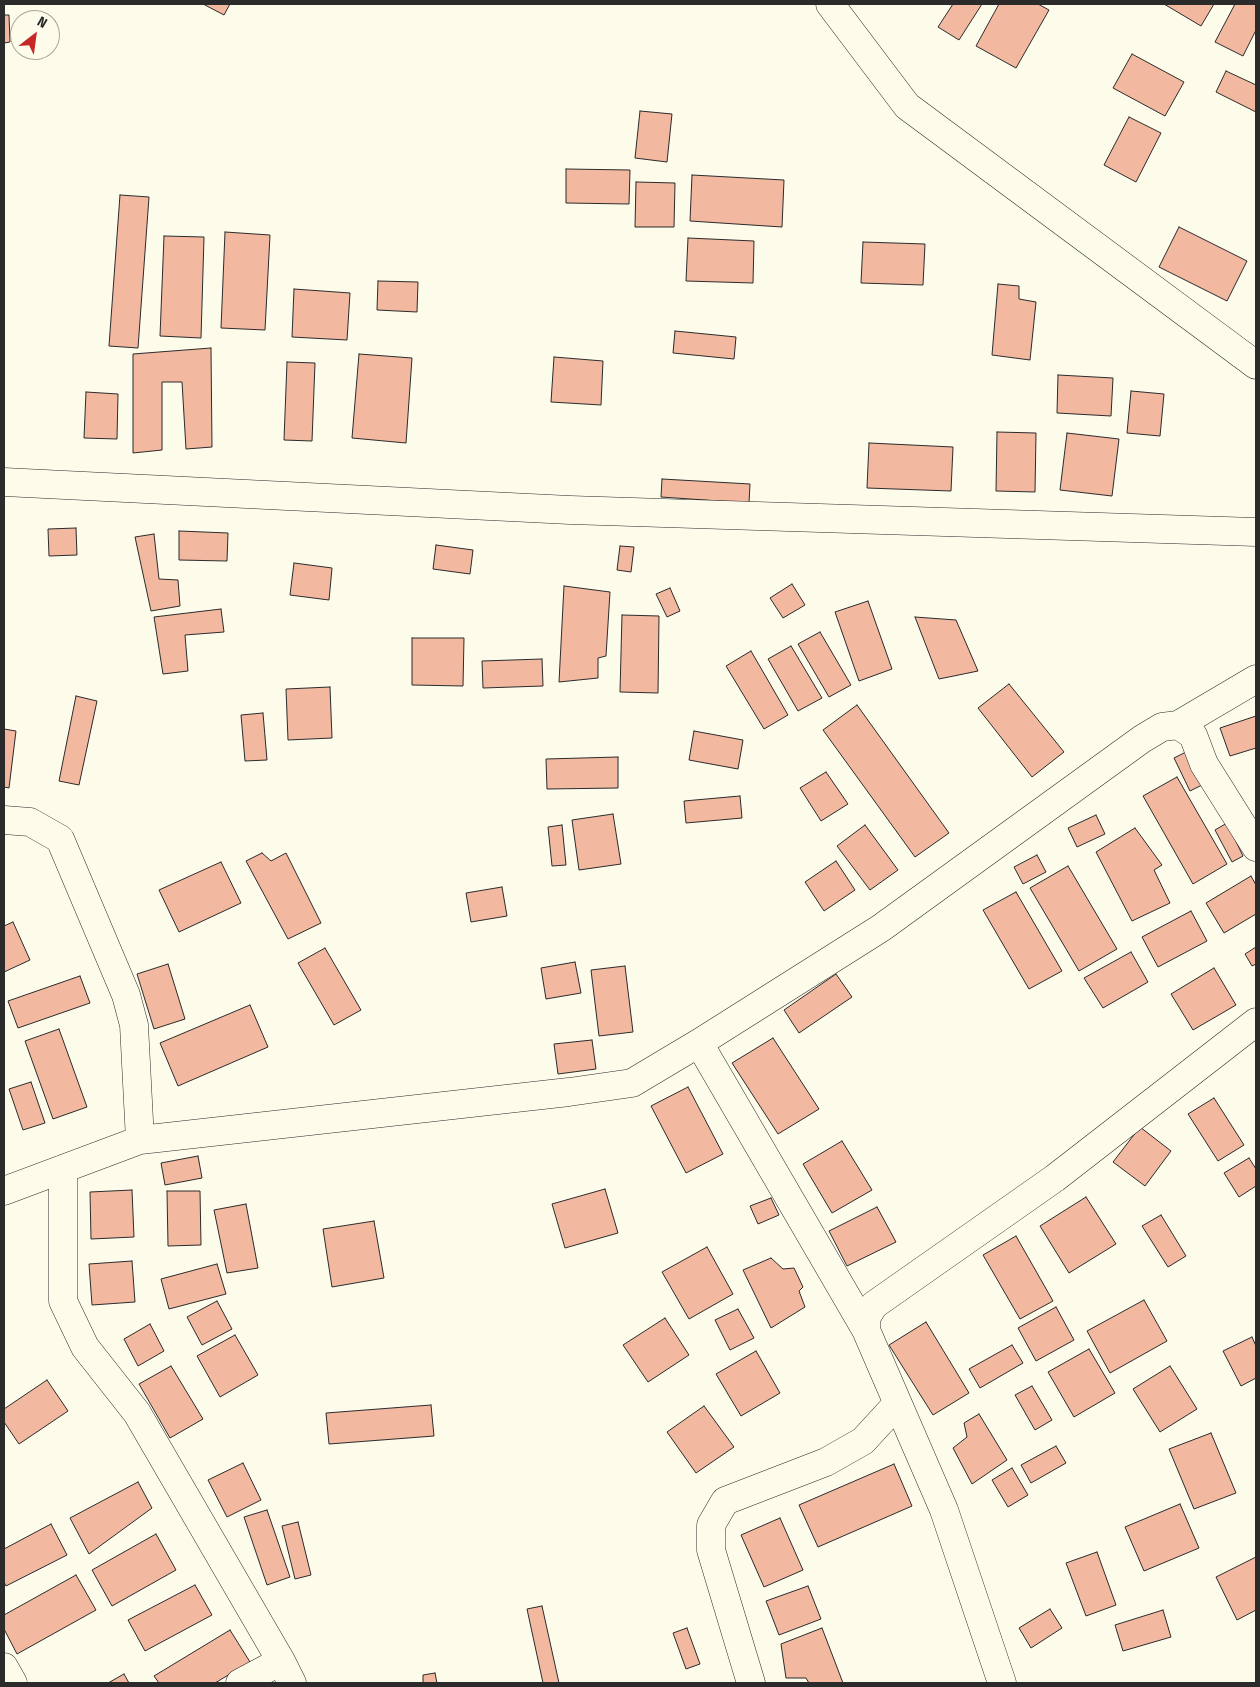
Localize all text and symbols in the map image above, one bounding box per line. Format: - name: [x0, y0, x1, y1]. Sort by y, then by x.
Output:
- north arrow: [10, 10, 60, 60]
- text: N: [34, 13, 50, 32]

